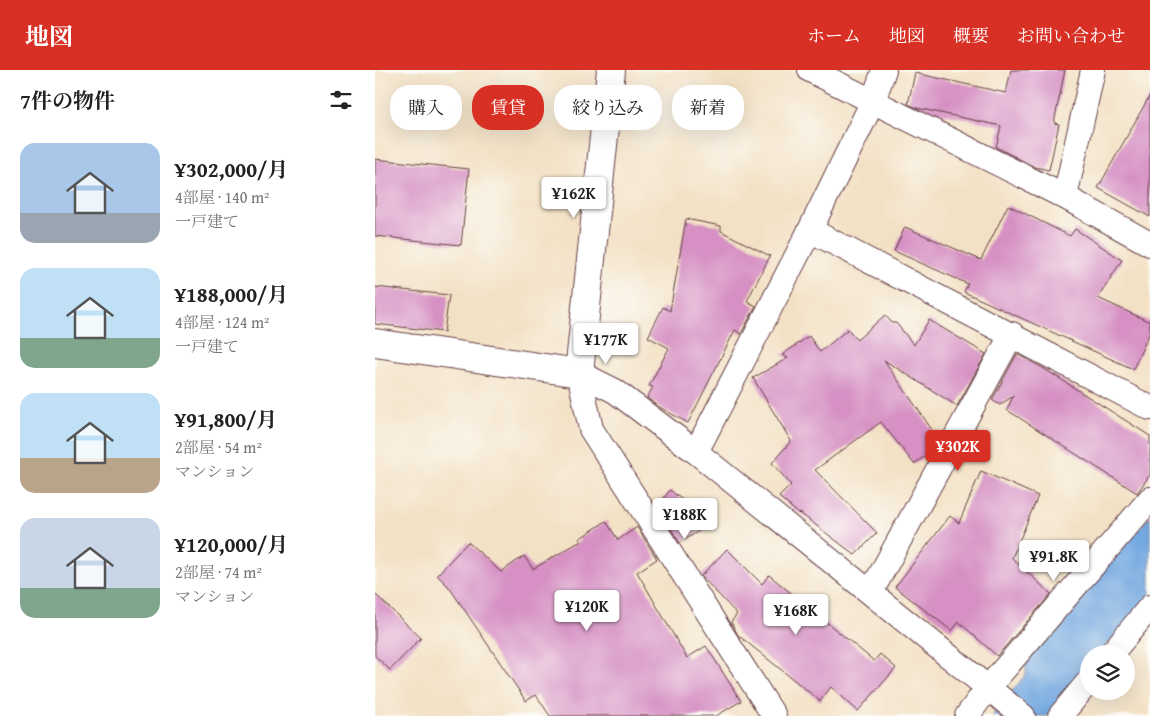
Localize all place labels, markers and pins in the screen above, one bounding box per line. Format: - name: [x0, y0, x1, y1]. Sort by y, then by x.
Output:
- pin: ¥162K: [539, 176, 609, 219]
- pin: ¥177K: [571, 322, 641, 365]
- pin: ¥302K: [923, 430, 993, 472]
- pin: ¥188K: [650, 498, 720, 540]
- pin: ¥91.8K: [1013, 540, 1095, 582]
- pin: ¥120K: [552, 590, 622, 632]
- pin: ¥168K: [761, 594, 831, 636]

